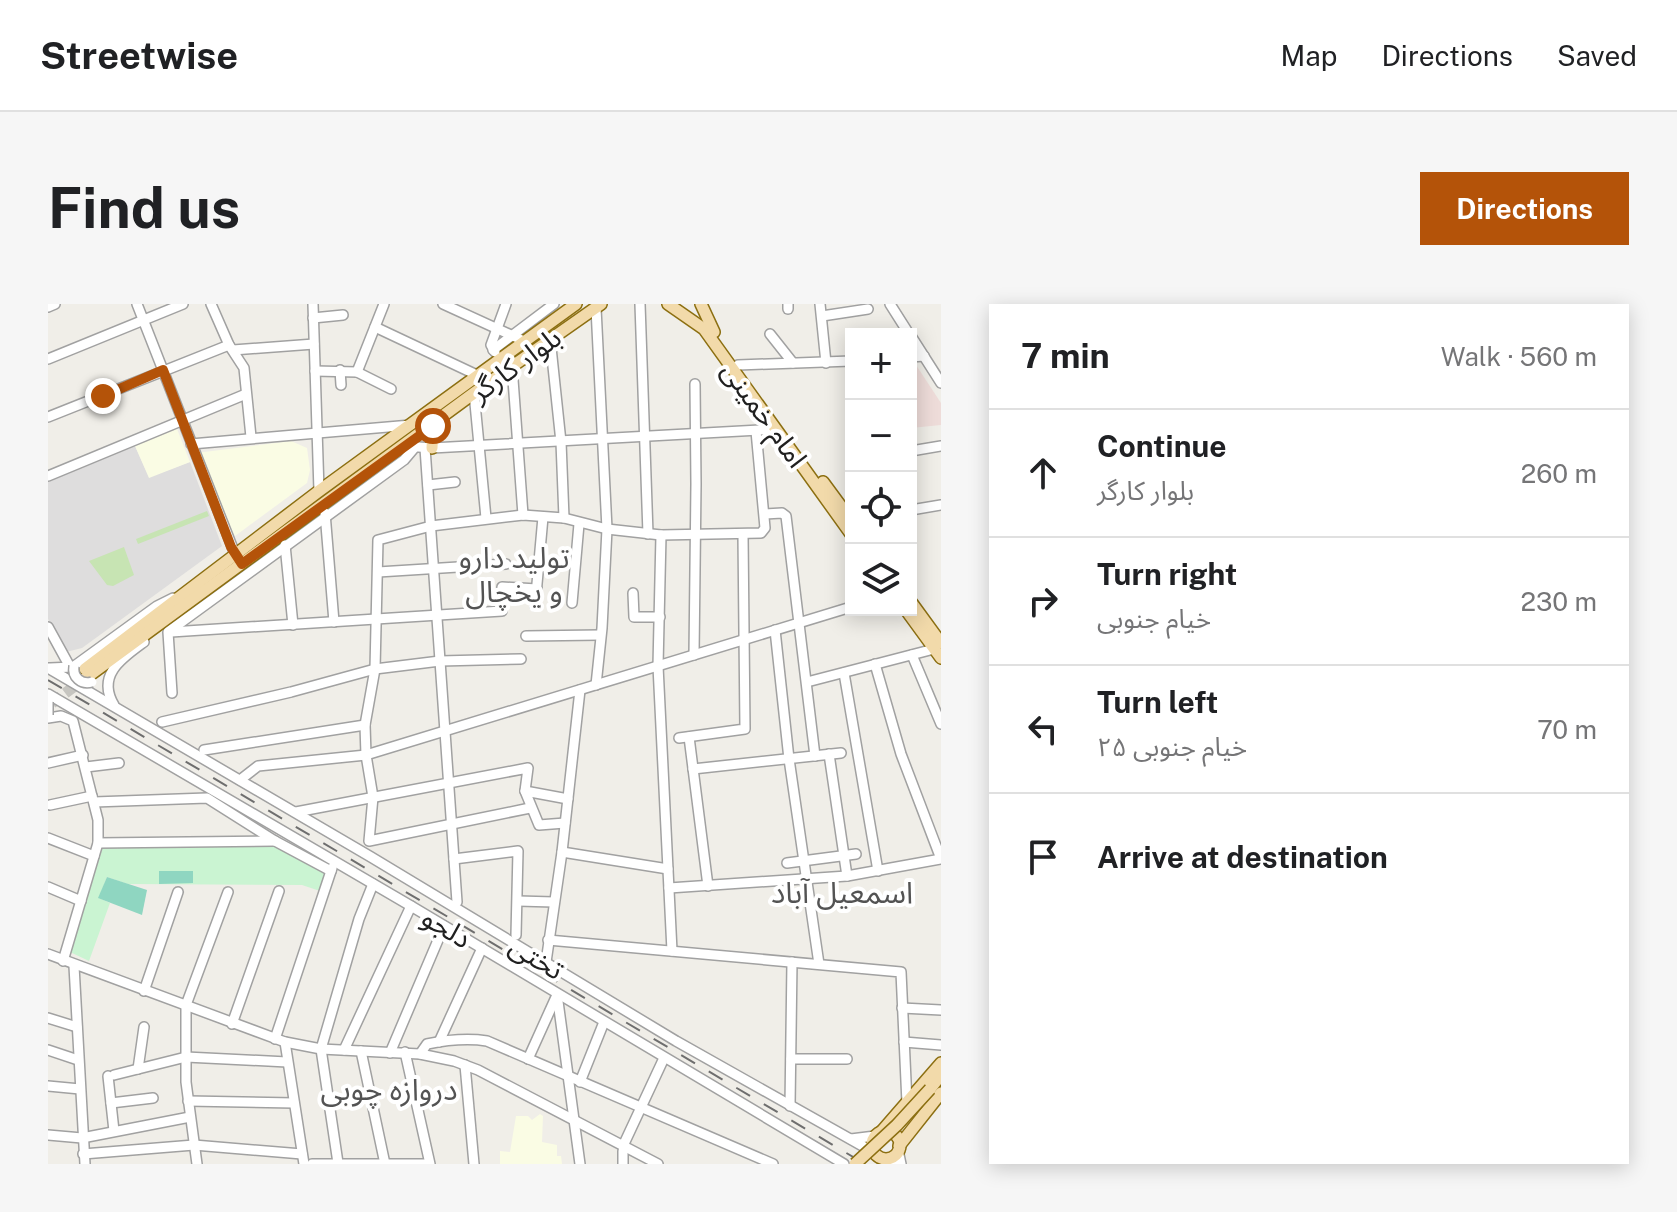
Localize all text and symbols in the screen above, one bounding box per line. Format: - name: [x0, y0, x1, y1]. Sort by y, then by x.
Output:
- text: Streetwise: [40, 33, 238, 78]
- text: Map: [1281, 39, 1337, 72]
- text: Directions: [1381, 39, 1513, 72]
- text: Saved: [1557, 39, 1637, 72]
- button: Directions: [1420, 172, 1629, 245]
- text: Find us: [48, 175, 240, 241]
- street label: بلوار کارگر: [462, 320, 568, 409]
- map controls: [845, 328, 917, 616]
- button: +: [845, 328, 917, 400]
- text: 7 min: [1021, 336, 1110, 376]
- text: Walk · 560 m: [1441, 341, 1597, 372]
- street label: امام خمینی: [711, 354, 815, 476]
- route end: [85, 378, 121, 414]
- button: −: [845, 400, 917, 472]
- route start: [415, 408, 451, 444]
- text: Continue: [1097, 428, 1227, 464]
- icon: ahead: [1021, 451, 1065, 495]
- text: 260 m: [1521, 458, 1597, 489]
- button: locate: [845, 472, 917, 544]
- text: بلوار کارگر: [1097, 475, 1194, 506]
- district label: تولید دارو و یخچال: [458, 539, 570, 611]
- button: layers: [845, 544, 917, 616]
- text: Turn right: [1097, 556, 1237, 592]
- icon: right: [1021, 579, 1065, 623]
- text: 230 m: [1521, 586, 1597, 617]
- text: خیام جنوبی: [1097, 603, 1211, 634]
- text: Turn left: [1097, 684, 1218, 720]
- icon: left: [1021, 707, 1065, 751]
- text: 70 m: [1537, 714, 1597, 745]
- text: خیام جنوبی ۲۵: [1097, 731, 1247, 762]
- icon: arrive: [1021, 835, 1065, 879]
- text: Arrive at destination: [1097, 839, 1388, 875]
- district label: اسمعیل آباد: [771, 874, 913, 910]
- street label: دلجو: [416, 900, 478, 955]
- street label: تختی: [503, 928, 570, 987]
- district label: دروازه چوبی: [320, 1071, 458, 1109]

